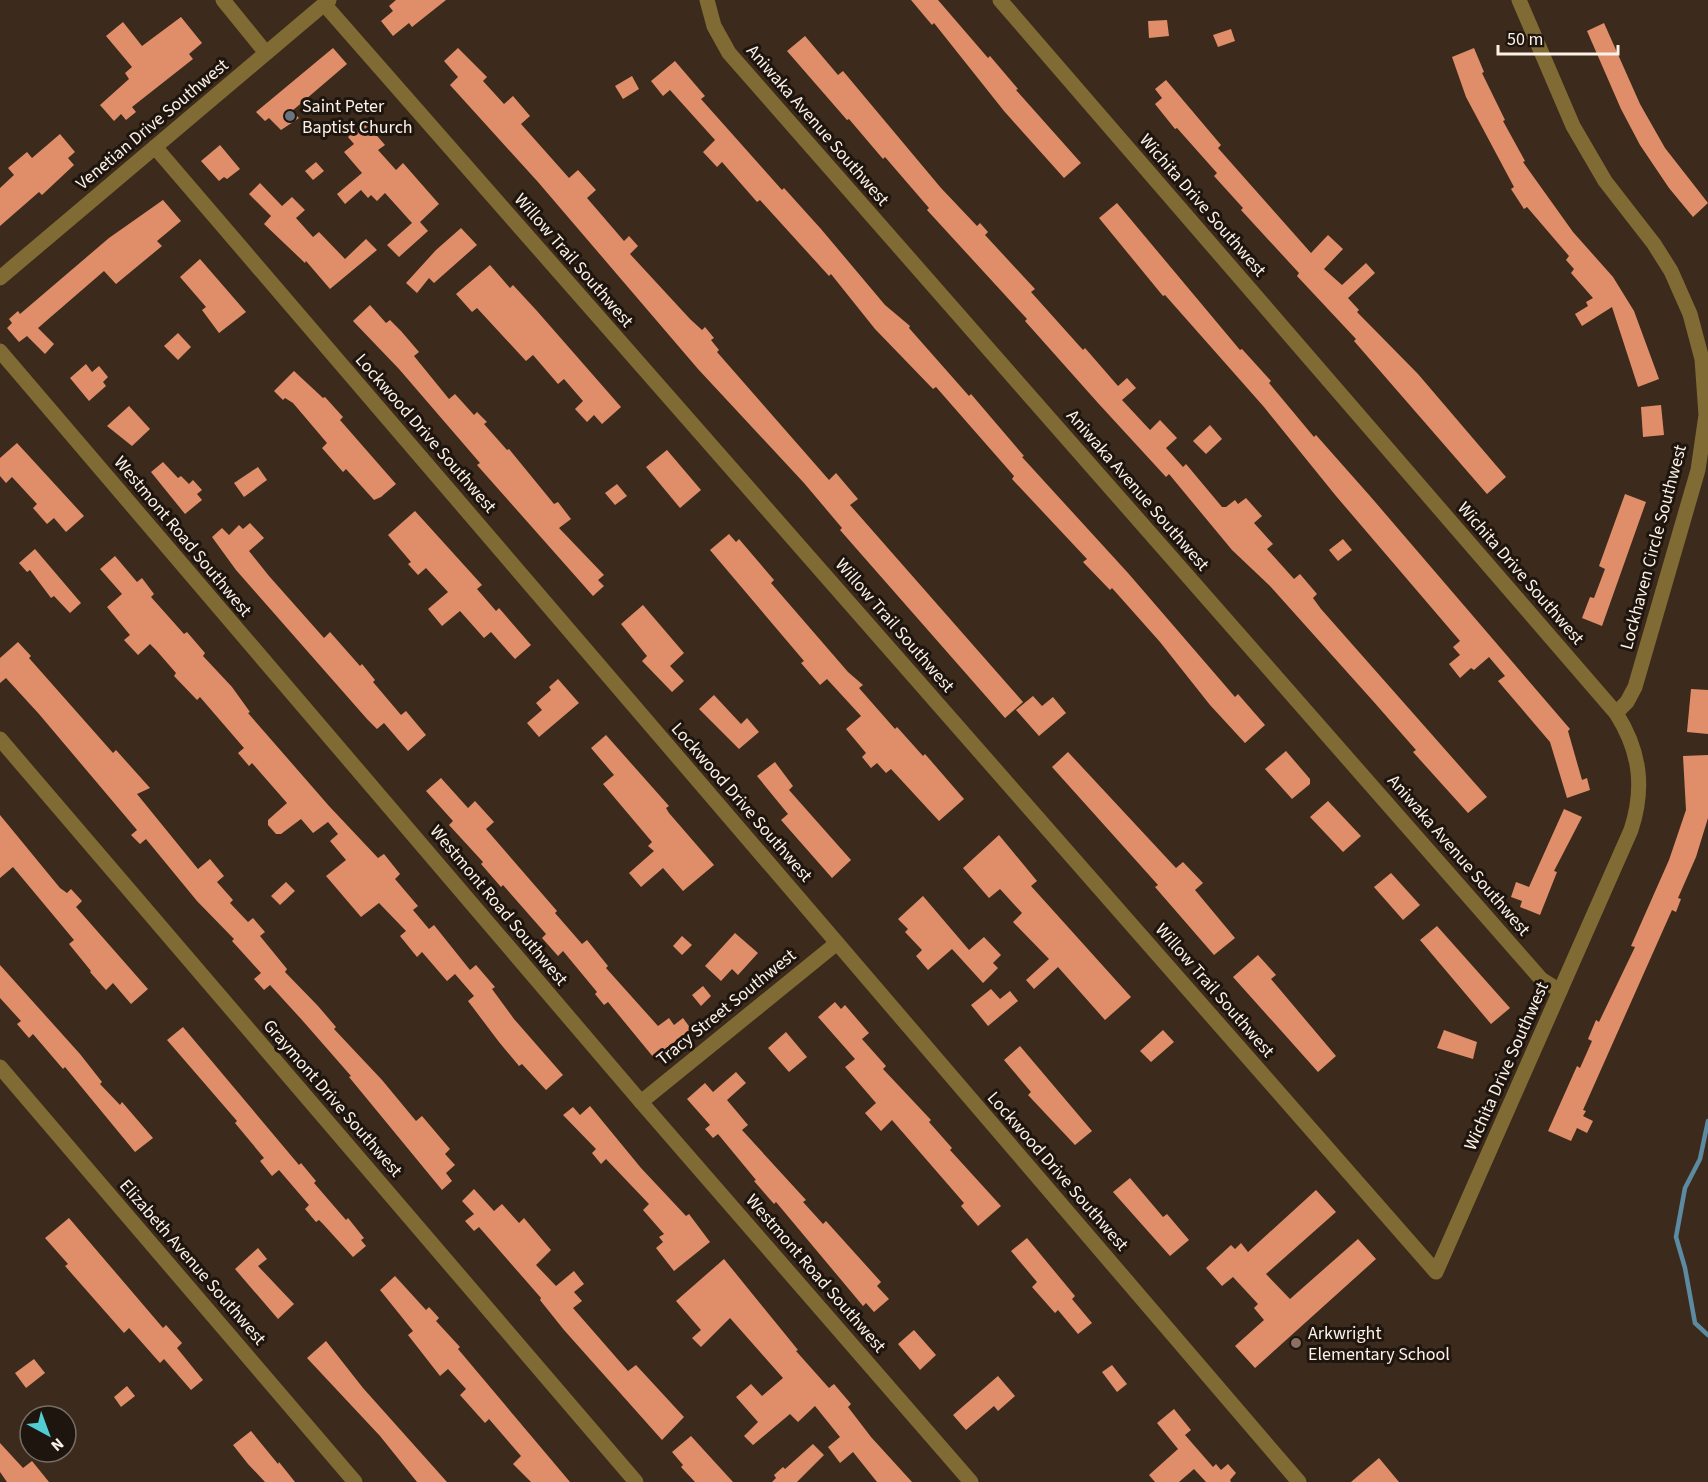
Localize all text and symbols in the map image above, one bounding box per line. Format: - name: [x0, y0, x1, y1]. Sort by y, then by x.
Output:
- scale bar: [1498, 18, 1618, 56]
- text: 50 m: [1507, 27, 1543, 52]
- street label: Aniwaka Avenue Southwest: [740, 39, 895, 211]
- street label: Venetian Drive Southwest: [71, 53, 234, 196]
- place label: Saint Peter Baptist Church: [302, 94, 413, 140]
- marker: Saint Peter Baptist Church: [283, 109, 297, 123]
- street label: Wichita Drive Southwest: [1133, 128, 1272, 282]
- street label: Willow Trail Southwest: [508, 188, 639, 333]
- street label: Lockwood Drive Southwest: [349, 348, 502, 519]
- street label: Aniwaka Avenue Southwest: [1060, 404, 1215, 576]
- street label: Lockhaven Circle Southwest: [1614, 442, 1693, 652]
- street label: Westmont Road Southwest: [108, 451, 257, 622]
- street label: Wichita Drive Southwest: [1451, 496, 1590, 650]
- street label: Willow Trail Southwest: [829, 553, 960, 698]
- street label: Lockwood Drive Southwest: [665, 717, 818, 888]
- street label: Aniwaka Avenue Southwest: [1381, 769, 1536, 941]
- street label: Westmont Road Southwest: [424, 820, 573, 991]
- street label: Willow Trail Southwest: [1149, 918, 1280, 1063]
- street label: Tracy Street Southwest: [651, 943, 801, 1071]
- street label: Wichita Drive Southwest: [1458, 978, 1555, 1154]
- street label: Graymont Drive Southwest: [257, 1014, 408, 1183]
- street label: Lockwood Drive Southwest: [981, 1086, 1134, 1257]
- street label: Elizabeth Avenue Southwest: [114, 1174, 272, 1351]
- street label: Westmont Road Southwest: [740, 1189, 892, 1358]
- place label: Arkwright Elementary School: [1308, 1321, 1450, 1367]
- marker: Arkwright Elementary School: [1289, 1336, 1303, 1350]
- north arrow: [18, 1404, 78, 1464]
- text: N: [46, 1433, 68, 1456]

